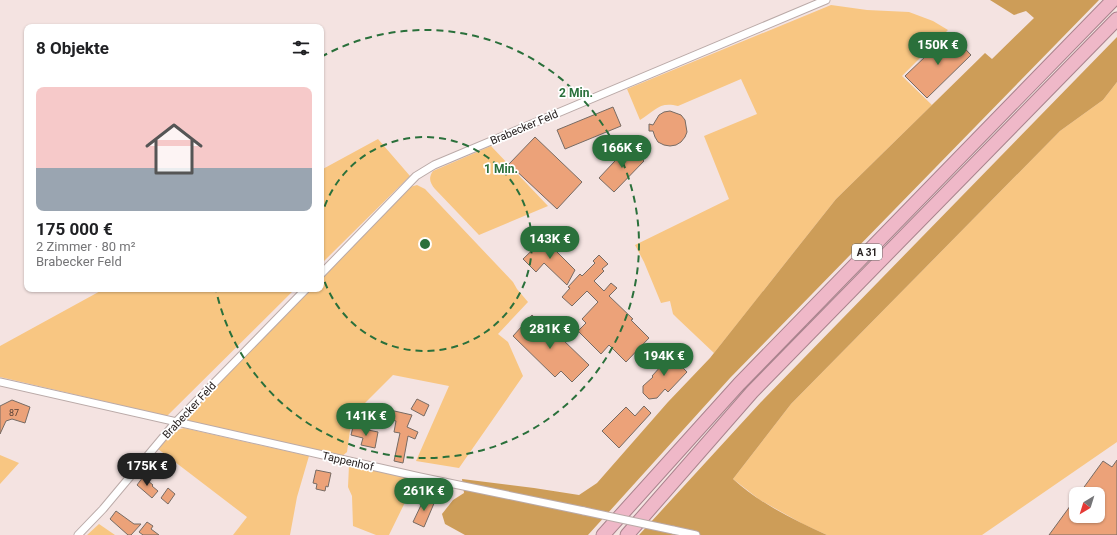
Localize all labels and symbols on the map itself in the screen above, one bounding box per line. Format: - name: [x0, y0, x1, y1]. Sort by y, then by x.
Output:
- pin: 150K €: [905, 32, 971, 66]
- text: 2 Min.: [559, 86, 593, 100]
- street label: Brabecker Feld: [488, 107, 560, 148]
- pin: 166K €: [589, 135, 655, 169]
- text: 1 Min.: [484, 162, 518, 176]
- pin: 143K €: [517, 226, 583, 260]
- centre of rings: [418, 237, 432, 251]
- road number: A 31: [852, 244, 882, 260]
- pin: 281K €: [517, 316, 583, 350]
- pin: 194K €: [631, 343, 697, 377]
- street label: Brabecker Feld: [160, 379, 219, 441]
- pin: 141K €: [333, 403, 399, 437]
- house number: 87: [9, 408, 19, 418]
- street label: Tappenhof: [321, 449, 375, 474]
- pin: 175K €: [114, 453, 180, 487]
- pin: 261K €: [391, 478, 457, 512]
- north arrow: [1069, 487, 1105, 523]

